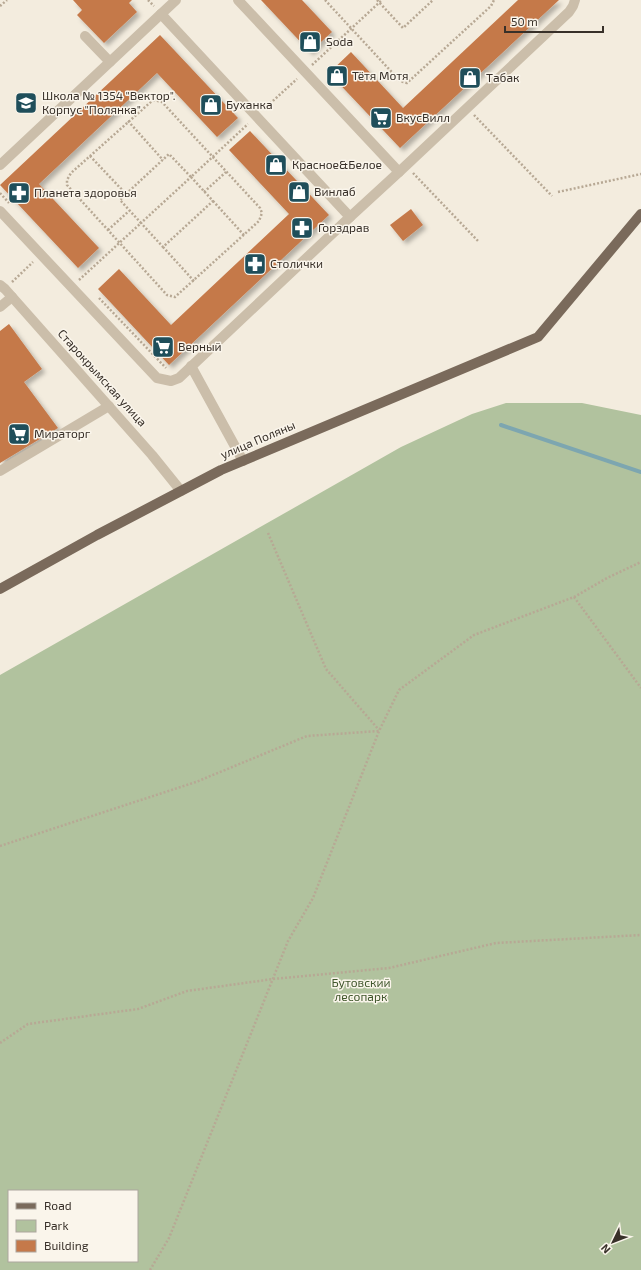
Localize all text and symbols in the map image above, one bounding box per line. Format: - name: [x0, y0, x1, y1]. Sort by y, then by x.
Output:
- scale bar: [505, 8, 603, 34]
- text: 50 m: [511, 14, 538, 28]
- shop icon: Soda: [297, 29, 323, 55]
- place label: Soda: [326, 34, 353, 48]
- shop icon: Тётя Мотя: [324, 63, 350, 89]
- shop icon: Табак: [457, 65, 483, 91]
- place label: Тётя Мотя: [352, 68, 409, 82]
- place label: Табак: [486, 70, 520, 84]
- place label: Школа № 1354 "Вектор". Корпус "Полянка": [42, 88, 175, 117]
- school or university icon: Школа № 1354 "Вектор". Корпус "Полянка": [13, 90, 39, 116]
- shop icon: Буханка: [198, 92, 224, 118]
- place label: Буханка: [226, 97, 273, 112]
- supermarket icon: ВкусВилл: [368, 105, 394, 131]
- place label: ВкусВилл: [396, 110, 450, 125]
- shop icon: Красное&Белое: [263, 152, 289, 178]
- place label: Красное&Белое: [292, 157, 382, 171]
- shop icon: Винлаб: [286, 179, 312, 205]
- pharmacy icon: Планета здоровья: [6, 180, 32, 206]
- place label: Винлаб: [314, 184, 356, 198]
- place label: Планета здоровья: [34, 185, 137, 199]
- pharmacy icon: Горздрав: [289, 215, 315, 241]
- place label: Горздрав: [318, 220, 369, 234]
- pharmacy icon: Столички: [242, 251, 268, 277]
- place label: Столички: [270, 256, 323, 270]
- street label: Старокрымская улица: [55, 326, 150, 429]
- supermarket icon: Верный: [150, 334, 176, 360]
- place label: Верный: [178, 339, 222, 353]
- street label: улица Поляны: [218, 417, 297, 462]
- supermarket icon: Мираторг: [6, 421, 32, 447]
- place label: Мираторг: [34, 426, 91, 440]
- park label: Бутовский лесопарк: [331, 975, 391, 1003]
- legend: [8, 1190, 138, 1262]
- text: Road: [44, 1198, 72, 1212]
- text: Park: [44, 1218, 69, 1232]
- north arrow: [593, 1222, 633, 1262]
- text: Building: [44, 1238, 89, 1252]
- text: N: [598, 1242, 613, 1257]

